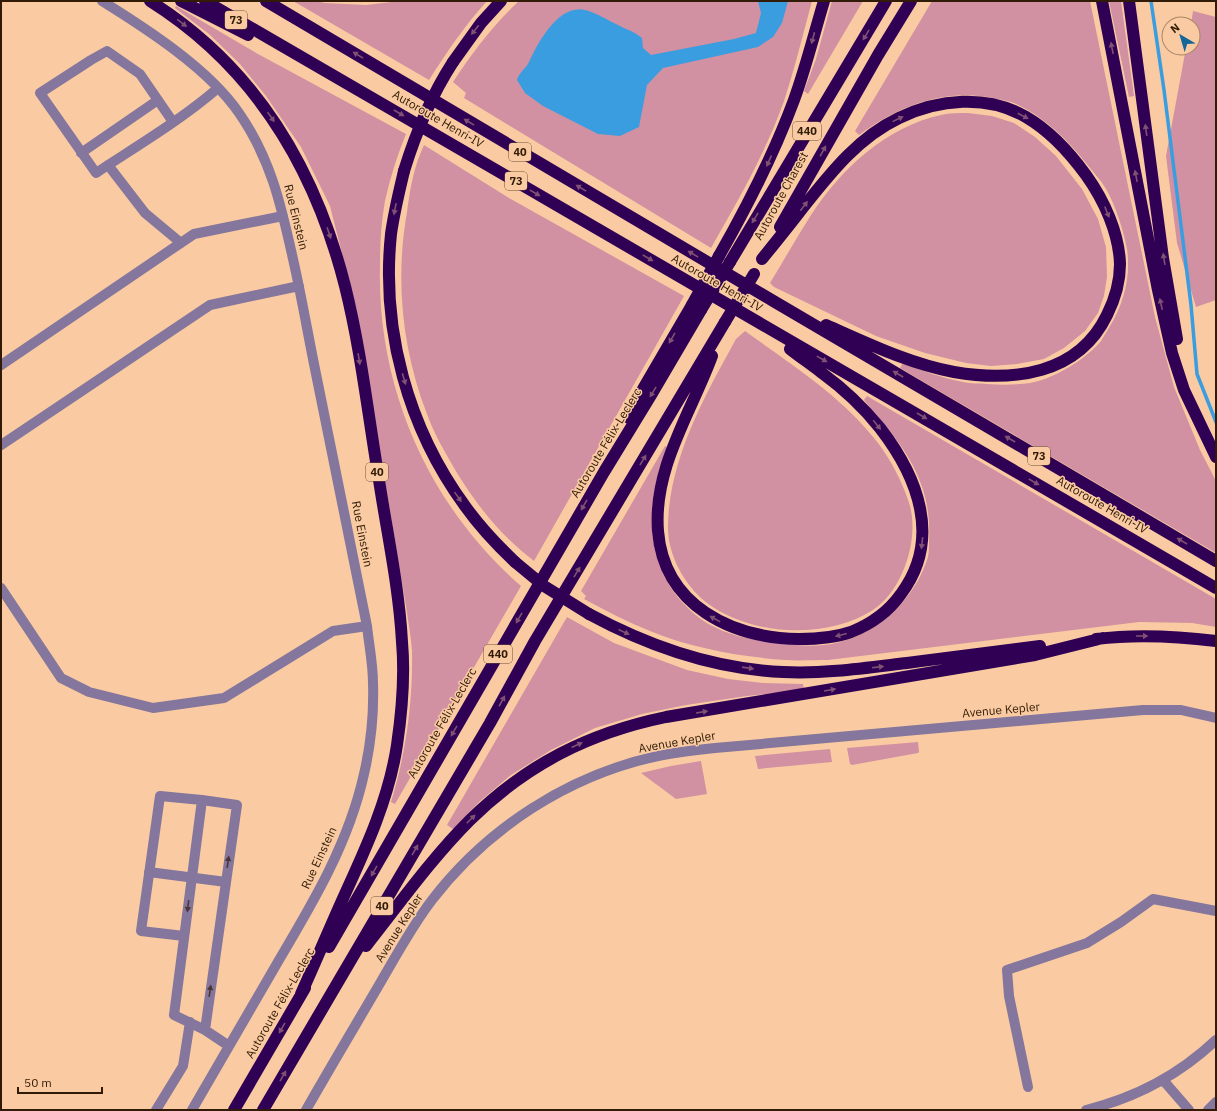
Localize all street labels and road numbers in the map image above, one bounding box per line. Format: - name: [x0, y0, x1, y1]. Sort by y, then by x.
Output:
- road number: 73: [225, 11, 247, 29]
- street label: Autoroute Henri-IV: [390, 86, 487, 151]
- road number: 440: [793, 122, 821, 140]
- road number: 40: [509, 143, 531, 161]
- street label: Autoroute Charest: [750, 149, 811, 242]
- road number: 73: [505, 172, 527, 190]
- street label: Rue Einstein: [281, 183, 312, 251]
- street label: Autoroute Henri-IV: [669, 250, 766, 315]
- street label: Autoroute Félix-Leclerc: [567, 385, 644, 500]
- road number: 73: [1028, 447, 1050, 465]
- road number: 40: [366, 463, 388, 481]
- street label: Autoroute Henri-IV: [1054, 472, 1151, 537]
- street label: Rue Einstein: [349, 500, 376, 568]
- road number: 440: [484, 645, 512, 663]
- street label: Autoroute Félix-Leclerc: [404, 665, 479, 781]
- street label: Avenue Kepler: [961, 699, 1041, 720]
- street label: Avenue Kepler: [637, 727, 717, 756]
- street label: Rue Einstein: [298, 824, 340, 891]
- street label: Avenue Kepler: [372, 890, 426, 965]
- road number: 40: [371, 897, 393, 915]
- street label: Autoroute Félix-Leclerc: [242, 945, 317, 1061]

